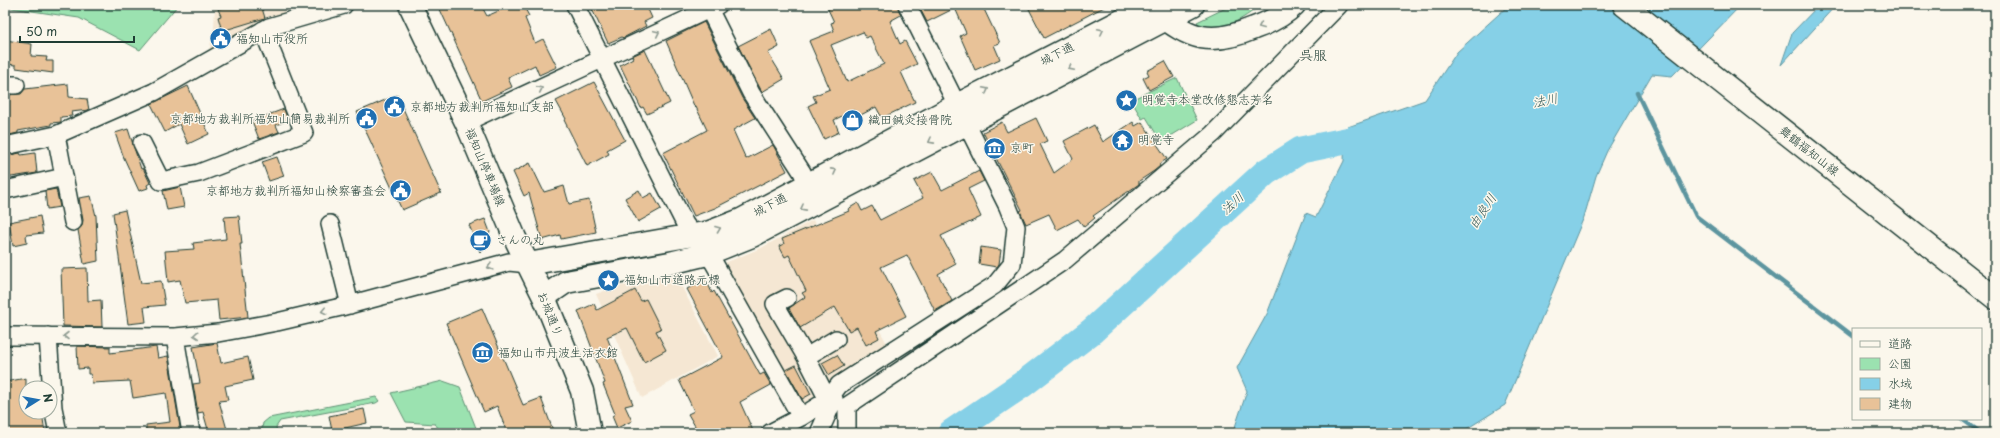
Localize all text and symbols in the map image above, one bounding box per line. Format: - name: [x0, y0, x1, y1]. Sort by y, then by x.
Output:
- scale bar: [20, 18, 134, 44]
- one-way arrow: [1258, 21, 1265, 29]
- text: 50 m: [26, 22, 57, 40]
- public building icon: 福知山市役所: [208, 26, 234, 52]
- one-way arrow: [1097, 28, 1105, 36]
- place label: 福知山市役所: [236, 29, 308, 47]
- one-way arrow: [653, 30, 661, 38]
- street label: 城下通: [1036, 37, 1077, 69]
- district label: 呉服: [1299, 44, 1327, 65]
- one-way arrow: [1068, 63, 1075, 71]
- one-way arrow: [535, 86, 543, 94]
- one-way arrow: [982, 87, 989, 95]
- place icon: 明覚寺本堂改修懇志芳名: [1114, 87, 1140, 113]
- water label: 法川: [1530, 88, 1560, 112]
- place label: 明覚寺本堂改修懇志芳名: [1142, 90, 1274, 108]
- public building icon: 京都地方裁判所福知山支部: [382, 94, 408, 120]
- place label: 京都地方裁判所福知山支部: [410, 97, 554, 115]
- public building icon: 京都地方裁判所福知山簡易裁判所: [353, 106, 379, 132]
- shop icon: 織田鍼灸接骨院: [839, 107, 865, 133]
- place label: 京都地方裁判所福知山簡易裁判所: [170, 109, 350, 127]
- place label: 織田鍼灸接骨院: [868, 110, 952, 128]
- street label: 舞鶴福知山線: [1776, 121, 1844, 179]
- street label: 福知山停車場線: [461, 124, 511, 209]
- temple icon: 明覚寺: [1109, 127, 1135, 153]
- place label: 明覚寺: [1138, 130, 1174, 148]
- museum icon: 京町: [981, 135, 1007, 161]
- one-way arrow: [928, 136, 935, 143]
- place label: 京町: [1010, 138, 1034, 156]
- one-way arrow: [830, 168, 837, 176]
- public building icon: 京都地方裁判所福知山検察審査会: [388, 178, 414, 204]
- place label: 京都地方裁判所福知山検察審査会: [206, 181, 386, 199]
- water label: 法川: [1216, 187, 1248, 218]
- street label: 城下通: [749, 188, 790, 221]
- water label: 由良川: [1463, 189, 1500, 232]
- one-way arrow: [800, 203, 808, 211]
- one-way arrow: [714, 226, 721, 234]
- cafe icon: さんの丸: [468, 227, 494, 253]
- place label: さんの丸: [496, 230, 544, 248]
- one-way arrow: [487, 262, 494, 271]
- place icon: 福知山市道路元標: [595, 267, 621, 293]
- place label: 福知山市道路元標: [624, 270, 720, 288]
- street label: お城通り: [534, 288, 568, 339]
- one-way arrow: [321, 306, 328, 315]
- legend: [1852, 328, 1982, 420]
- one-way arrow: [193, 330, 199, 339]
- one-way arrow: [63, 332, 69, 340]
- text: 道路: [1888, 334, 1912, 352]
- museum icon: 福知山市丹波生活衣館: [470, 340, 496, 366]
- place label: 福知山市丹波生活衣館: [498, 343, 618, 361]
- text: 公園: [1888, 354, 1912, 372]
- text: 水域: [1888, 374, 1912, 392]
- north arrow: [18, 380, 58, 420]
- text: N: [39, 392, 58, 404]
- text: 建物: [1888, 394, 1912, 412]

